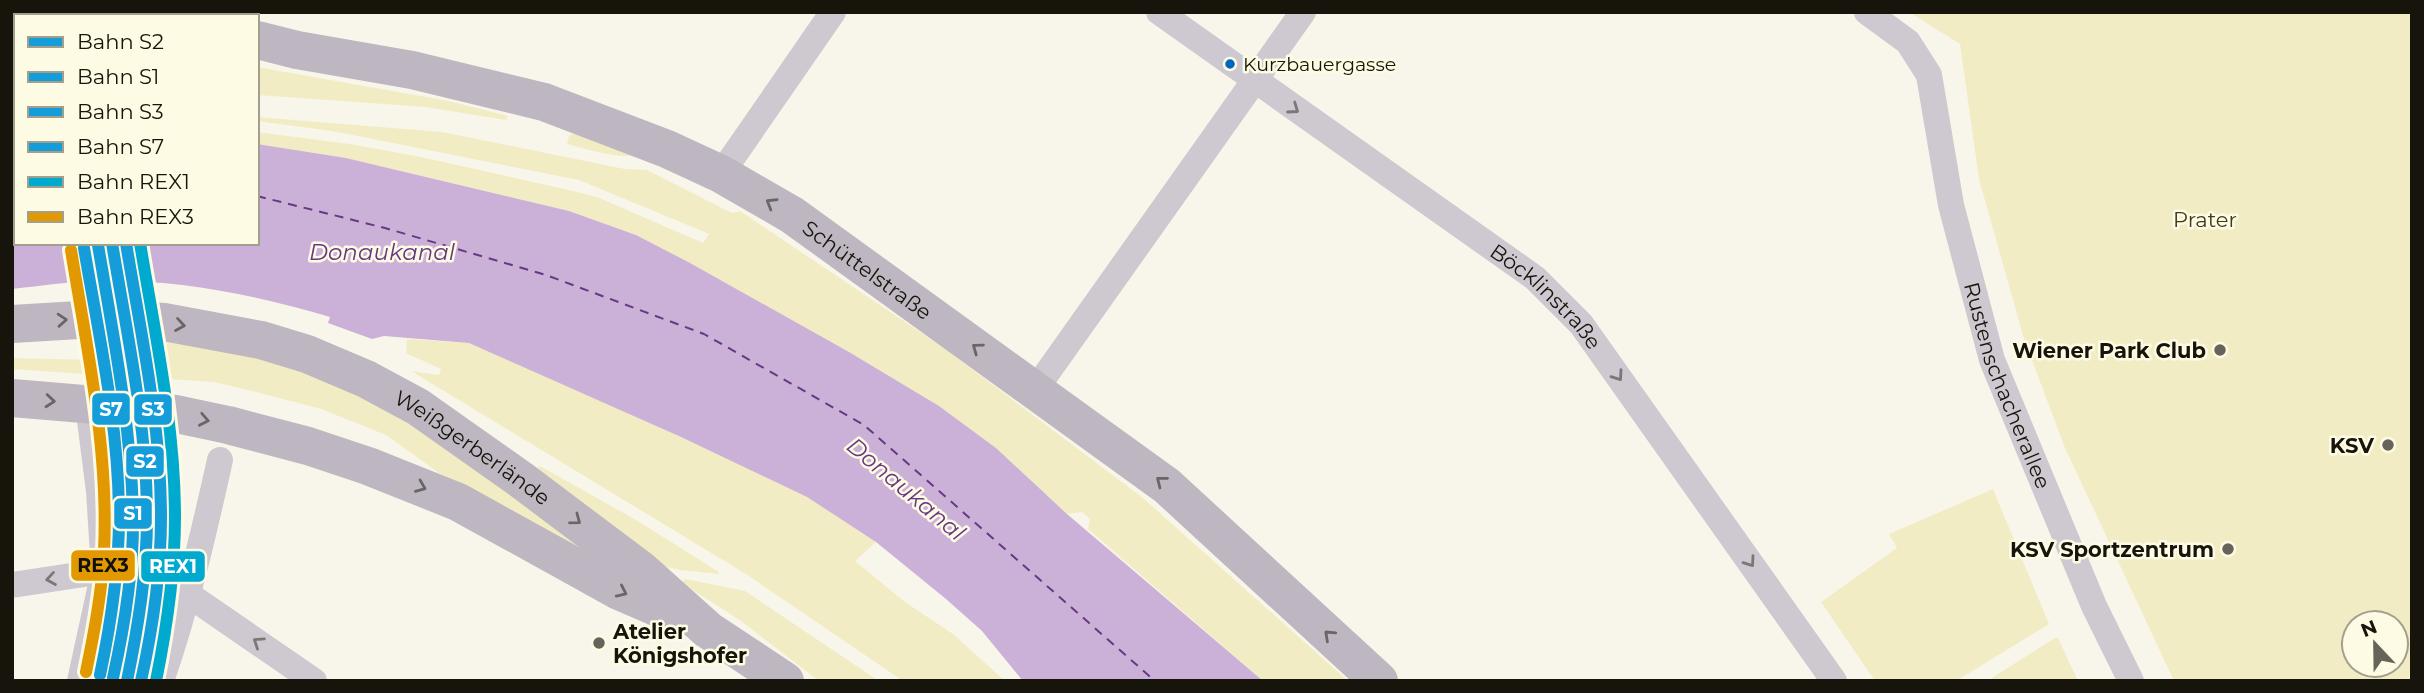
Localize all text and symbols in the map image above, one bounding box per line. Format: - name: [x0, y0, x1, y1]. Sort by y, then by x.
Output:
- legend: [14, 14, 259, 245]
- text: Bahn S2: [77, 29, 164, 54]
- place label: Kurzbauergasse: [1243, 53, 1396, 76]
- marker: Kurzbauergasse: [1223, 57, 1237, 71]
- text: Bahn S1: [77, 64, 159, 89]
- text: Bahn S3: [77, 99, 164, 124]
- one-way arrow: [1286, 101, 1299, 113]
- text: Bahn S7: [77, 134, 164, 159]
- text: Bahn REX1: [77, 169, 190, 194]
- one-way arrow: [765, 198, 778, 211]
- text: Bahn REX3: [77, 204, 194, 229]
- park label: Prater: [2173, 207, 2237, 232]
- street label: Schüttelstraße: [798, 215, 937, 324]
- water label: Donaukanal: [309, 238, 456, 266]
- street label: Böcklinstraße: [1486, 238, 1607, 354]
- street label: Rustenschacherallee: [1959, 279, 2056, 492]
- one-way arrow: [57, 312, 68, 327]
- one-way arrow: [174, 317, 186, 332]
- place label: Wiener Park Club: [2012, 338, 2206, 363]
- marker: Wiener Park Club: [2212, 342, 2228, 358]
- one-way arrow: [972, 344, 985, 356]
- one-way arrow: [1610, 368, 1622, 381]
- street label: Weißgerberlände: [391, 384, 556, 510]
- line badge: S7: [91, 392, 131, 426]
- one-way arrow: [45, 393, 56, 408]
- line badge: S3: [133, 393, 173, 426]
- text: S7: [99, 398, 123, 421]
- text: S3: [141, 398, 165, 421]
- one-way arrow: [198, 412, 210, 427]
- water label: Donaukanal: [841, 431, 972, 547]
- place label: KSV: [2330, 433, 2374, 458]
- marker: KSV: [2380, 437, 2396, 453]
- line badge: S2: [125, 445, 165, 478]
- text: S2: [133, 450, 157, 473]
- one-way arrow: [1156, 477, 1169, 490]
- one-way arrow: [414, 479, 426, 493]
- line badge: S1: [113, 497, 153, 530]
- text: S1: [123, 502, 143, 525]
- one-way arrow: [568, 512, 581, 525]
- place label: KSV Sportzentrum: [2010, 537, 2214, 562]
- marker: KSV Sportzentrum: [2220, 541, 2236, 557]
- line badge: REX3: [70, 549, 136, 582]
- line badge: REX1: [140, 550, 206, 583]
- text: REX3: [77, 554, 129, 577]
- one-way arrow: [1742, 554, 1754, 567]
- text: REX1: [149, 555, 197, 578]
- one-way arrow: [45, 571, 57, 586]
- one-way arrow: [615, 584, 627, 598]
- north arrow: [2340, 609, 2410, 679]
- text: N: [2357, 615, 2380, 642]
- place label: Atelier Königshofer: [612, 619, 747, 668]
- one-way arrow: [1324, 630, 1337, 643]
- marker: Atelier Königshofer: [591, 635, 607, 651]
- one-way arrow: [252, 637, 265, 650]

